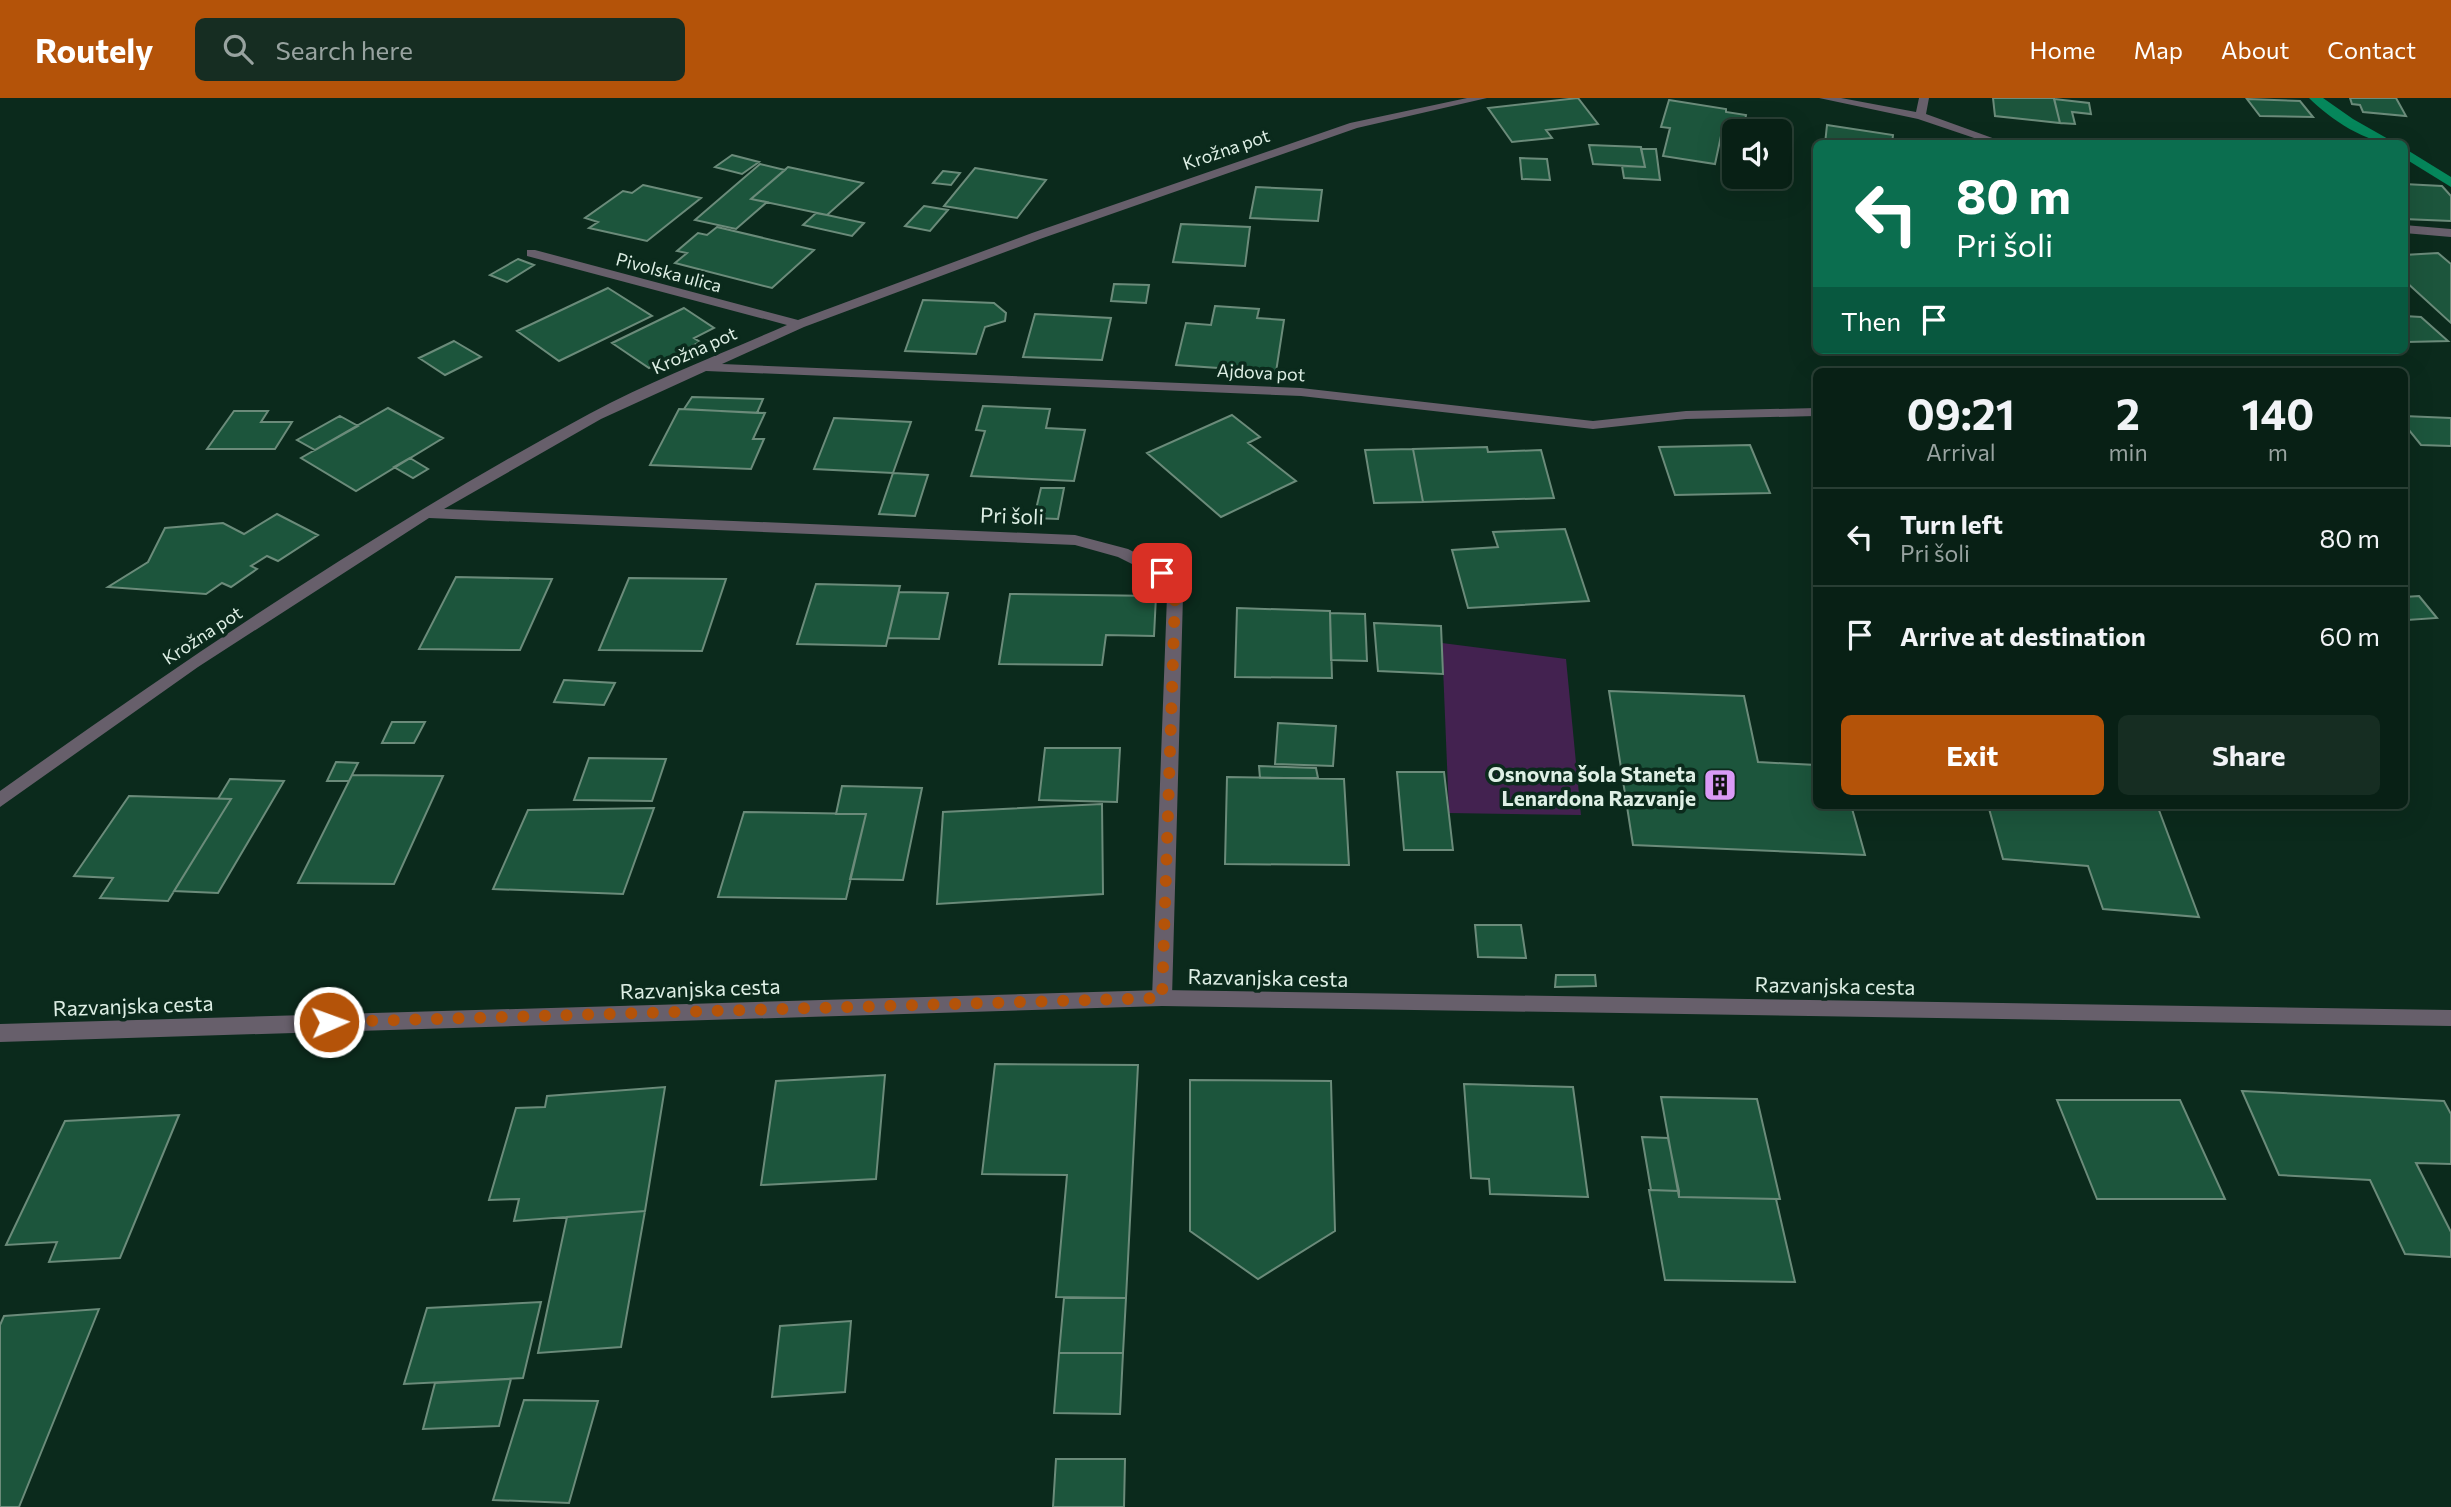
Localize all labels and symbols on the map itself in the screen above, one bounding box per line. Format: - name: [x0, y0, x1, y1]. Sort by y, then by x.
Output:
- street label: Krožna pot: [1180, 124, 1272, 174]
- street label: Pivolska ulica: [614, 247, 724, 297]
- street label: Krožna pot: [648, 322, 740, 378]
- street label: Ajdova pot: [1216, 359, 1306, 385]
- street label: Pri šoli: [980, 501, 1044, 529]
- pin: [1132, 543, 1192, 603]
- street label: Krožna pot: [158, 601, 246, 669]
- place label: Osnovna šola Staneta Lenardona Razvanje: [1488, 761, 1696, 810]
- building icon: Osnovna šola Staneta Lenardona Razvanje: [1701, 766, 1739, 804]
- street label: Razvanjska cesta: [1187, 963, 1349, 991]
- street label: Razvanjska cesta: [1754, 971, 1916, 999]
- street label: Razvanjska cesta: [619, 973, 781, 1003]
- position arrow: [292, 985, 366, 1059]
- street label: Razvanjska cesta: [52, 990, 214, 1020]

